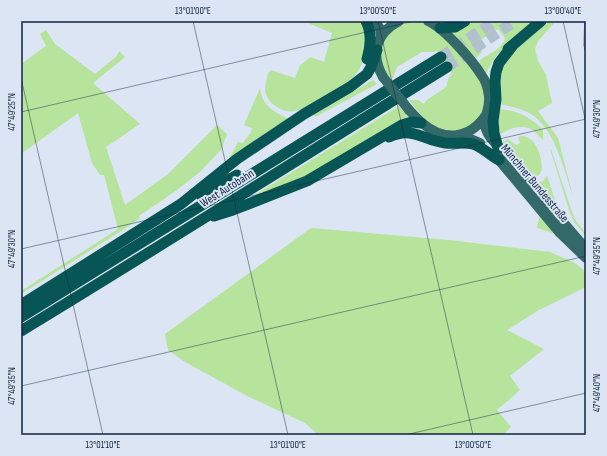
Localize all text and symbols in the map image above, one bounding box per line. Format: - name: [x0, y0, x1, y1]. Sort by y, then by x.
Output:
- text: 13°01'00"E: [175, 5, 211, 17]
- text: 13°00'50"E: [360, 5, 396, 17]
- text: 13°00'40"E: [545, 5, 581, 17]
- text: 47°49'25"N: [6, 93, 18, 131]
- text: 47°49'30"N: [591, 100, 603, 138]
- street label: Münchner Bundesstraße: [497, 141, 572, 226]
- street label: West Autobahn: [197, 166, 257, 211]
- text: 47°49'30"N: [6, 230, 18, 268]
- text: 47°49'35"N: [591, 237, 603, 275]
- text: 47°49'35"N: [6, 367, 18, 405]
- text: 47°49'40"N: [591, 374, 603, 412]
- text: 13°01'10"E: [86, 439, 121, 451]
- text: 13°01'00"E: [270, 439, 306, 451]
- text: 13°00'50"E: [455, 439, 491, 451]

